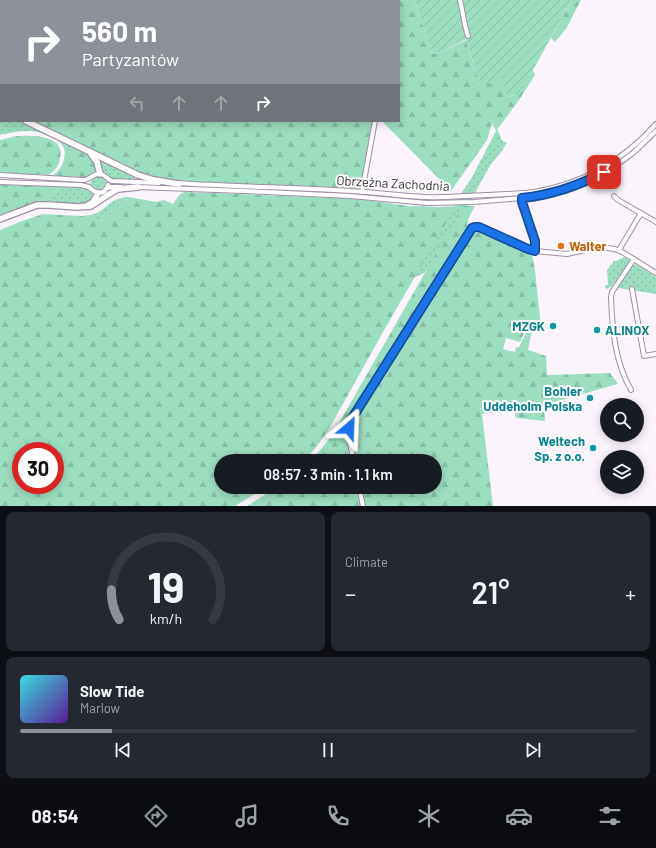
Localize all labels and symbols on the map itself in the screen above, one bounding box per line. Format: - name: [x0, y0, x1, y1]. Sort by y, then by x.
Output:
- pin: [587, 155, 621, 189]
- street label: Obrzeżna Zachodnia: [336, 172, 450, 194]
- place label: Walter: [569, 238, 607, 254]
- marker: Walter: [556, 241, 566, 251]
- place label: MZGK: [512, 318, 545, 334]
- marker: MZGK: [548, 321, 558, 331]
- place label: ALINOX: [605, 322, 650, 338]
- marker: ALINOX: [592, 325, 602, 335]
- place label: Bohler Uddeholm Polska: [483, 383, 582, 414]
- marker: Bohler Uddeholm Polska: [585, 393, 595, 403]
- position arrow: [328, 407, 370, 449]
- place label: Weltech Sp. z o.o.: [534, 433, 585, 464]
- speed limit sign: 30: [12, 442, 64, 494]
- marker: Weltech Sp. z o.o.: [588, 443, 598, 453]

